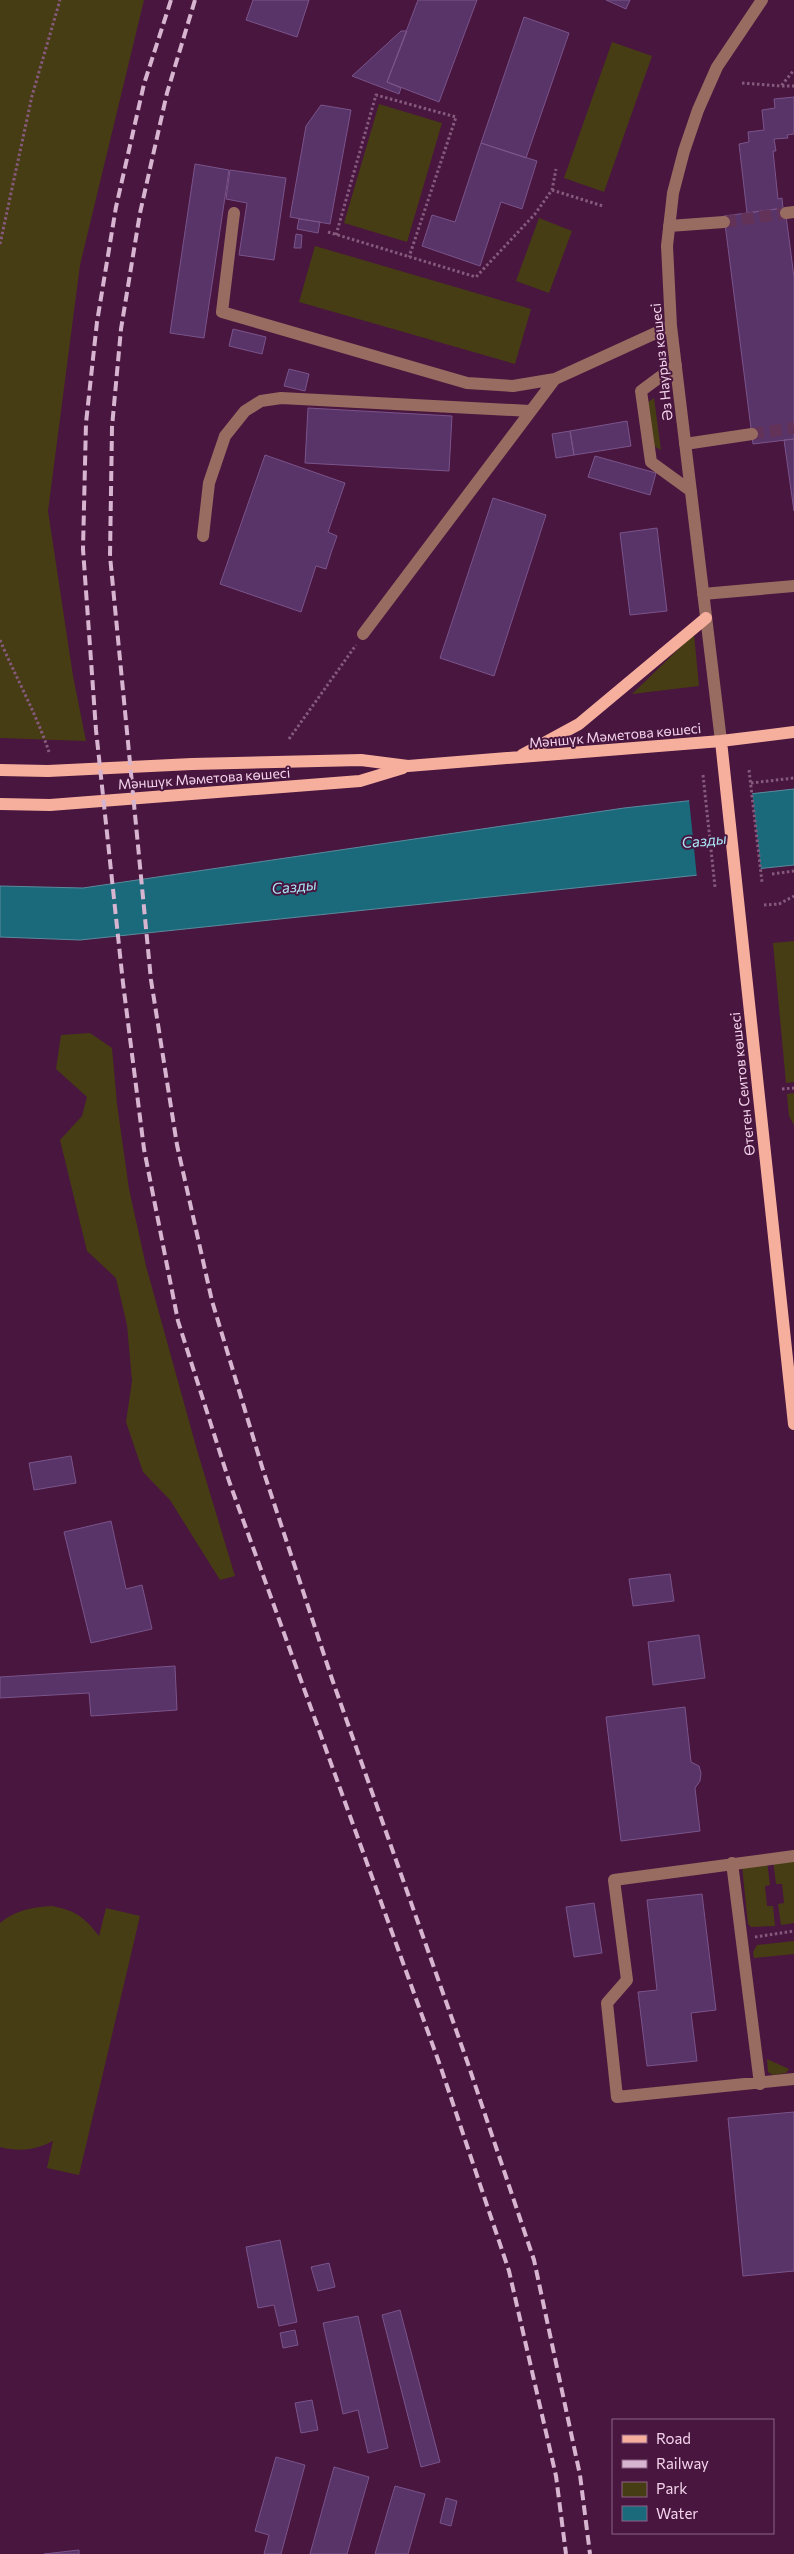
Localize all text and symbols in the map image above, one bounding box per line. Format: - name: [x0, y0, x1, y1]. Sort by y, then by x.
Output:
- street label: Әз Наурыз көшесі: [646, 302, 676, 422]
- street label: Мәншүк Мәметова көшесі: [528, 719, 702, 751]
- street label: Мәншүк Мәметова көшесі: [117, 763, 291, 793]
- water label: Сазды: [681, 829, 727, 851]
- water label: Сазды: [271, 875, 317, 897]
- street label: Өтеген Сеитов көшесі: [726, 1011, 758, 1157]
- legend: [612, 2419, 774, 2534]
- text: Road: [656, 2429, 691, 2447]
- text: Railway: [656, 2454, 709, 2472]
- text: Park: [656, 2479, 687, 2497]
- text: Water: [656, 2504, 698, 2522]

